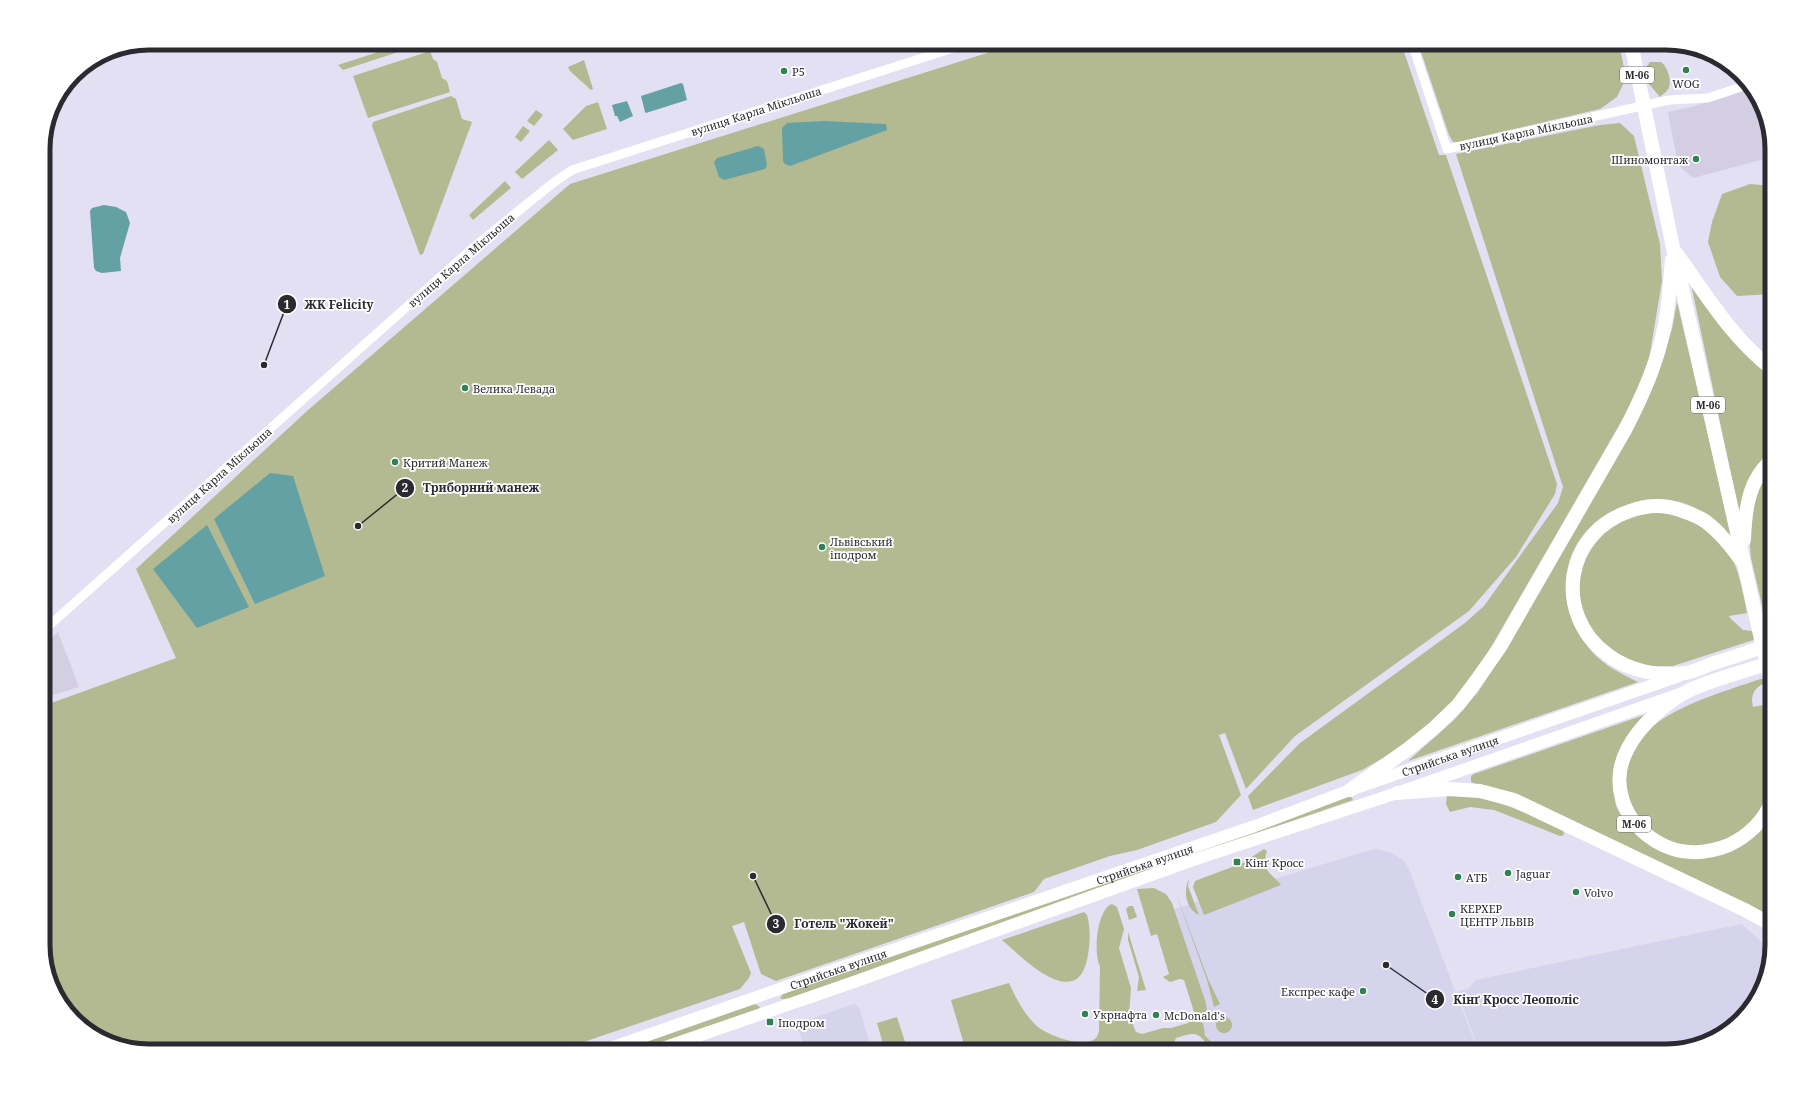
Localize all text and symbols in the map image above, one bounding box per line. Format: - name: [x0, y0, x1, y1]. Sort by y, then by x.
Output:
- place label: P5: [792, 64, 805, 79]
- marker: WOG: [1681, 65, 1691, 75]
- marker: P5: [779, 66, 789, 76]
- road number: М-06: [1620, 67, 1654, 83]
- place label: WOG: [1672, 76, 1700, 91]
- street label: вулиця Карла Мікльоша: [689, 83, 823, 139]
- street label: вулиця Карла Мікльоша: [1458, 111, 1594, 153]
- place label: Шиномонтаж: [1611, 152, 1688, 167]
- marker: Шиномонтаж: [1691, 154, 1701, 164]
- street label: вулиця Карла Мікльоша: [405, 210, 517, 310]
- callout: ЖК Felicity: [277, 292, 382, 316]
- text: 1: [284, 296, 291, 313]
- text: ЖК Felicity: [305, 296, 374, 313]
- place label: Велика Левада: [473, 381, 555, 396]
- marker: Велика Левада: [460, 383, 470, 393]
- road number: М-06: [1691, 397, 1725, 413]
- street label: вулиця Карла Мікльоша: [163, 424, 275, 526]
- place label: Критий Манеж: [403, 455, 488, 470]
- marker: Критий Манеж: [390, 457, 400, 467]
- callout: Триборний манеж: [395, 476, 547, 500]
- text: 2: [402, 479, 409, 496]
- text: Триборний манеж: [423, 479, 540, 496]
- place label: Львівський іподром: [830, 534, 893, 562]
- marker: Львівський іподром: [817, 542, 827, 552]
- street label: Стрийська вулиця: [1399, 732, 1500, 779]
- road number: М-06: [1617, 816, 1651, 832]
- street label: Стрийська вулиця: [1094, 840, 1195, 887]
- place label: Кінґ Кросс: [1245, 855, 1304, 870]
- marker: Кінґ Кросс: [1232, 857, 1242, 867]
- place label: Jaguar: [1515, 866, 1551, 881]
- marker: Jaguar: [1503, 868, 1513, 878]
- place label: АТБ: [1466, 870, 1488, 885]
- marker: АТБ: [1453, 872, 1463, 882]
- place label: Volvo: [1584, 885, 1613, 900]
- marker: Volvo: [1571, 887, 1581, 897]
- place label: КЕРХЕР ЦЕНТР ЛЬВІВ: [1460, 901, 1534, 929]
- marker: КЕРХЕР ЦЕНТР ЛЬВІВ: [1447, 909, 1457, 919]
- callout: Готель "Жокей": [766, 912, 901, 936]
- text: 3: [773, 915, 780, 932]
- text: Готель "Жокей": [794, 915, 894, 932]
- street label: Стрийська вулиця: [788, 945, 888, 992]
- place label: Експрес кафе: [1281, 984, 1355, 999]
- marker: Експрес кафе: [1358, 986, 1368, 996]
- callout: Кінґ Кросс Леополіс: [1425, 987, 1587, 1011]
- text: 4: [1432, 991, 1439, 1008]
- text: Кінґ Кросс Леополіс: [1453, 991, 1579, 1008]
- place label: Укрнафта: [1093, 1007, 1147, 1022]
- place label: McDonald's: [1164, 1008, 1225, 1023]
- marker: Укрнафта: [1080, 1009, 1090, 1019]
- marker: McDonald's: [1151, 1010, 1161, 1020]
- place label: Іподром: [778, 1015, 825, 1030]
- marker: Іподром: [765, 1017, 775, 1027]

